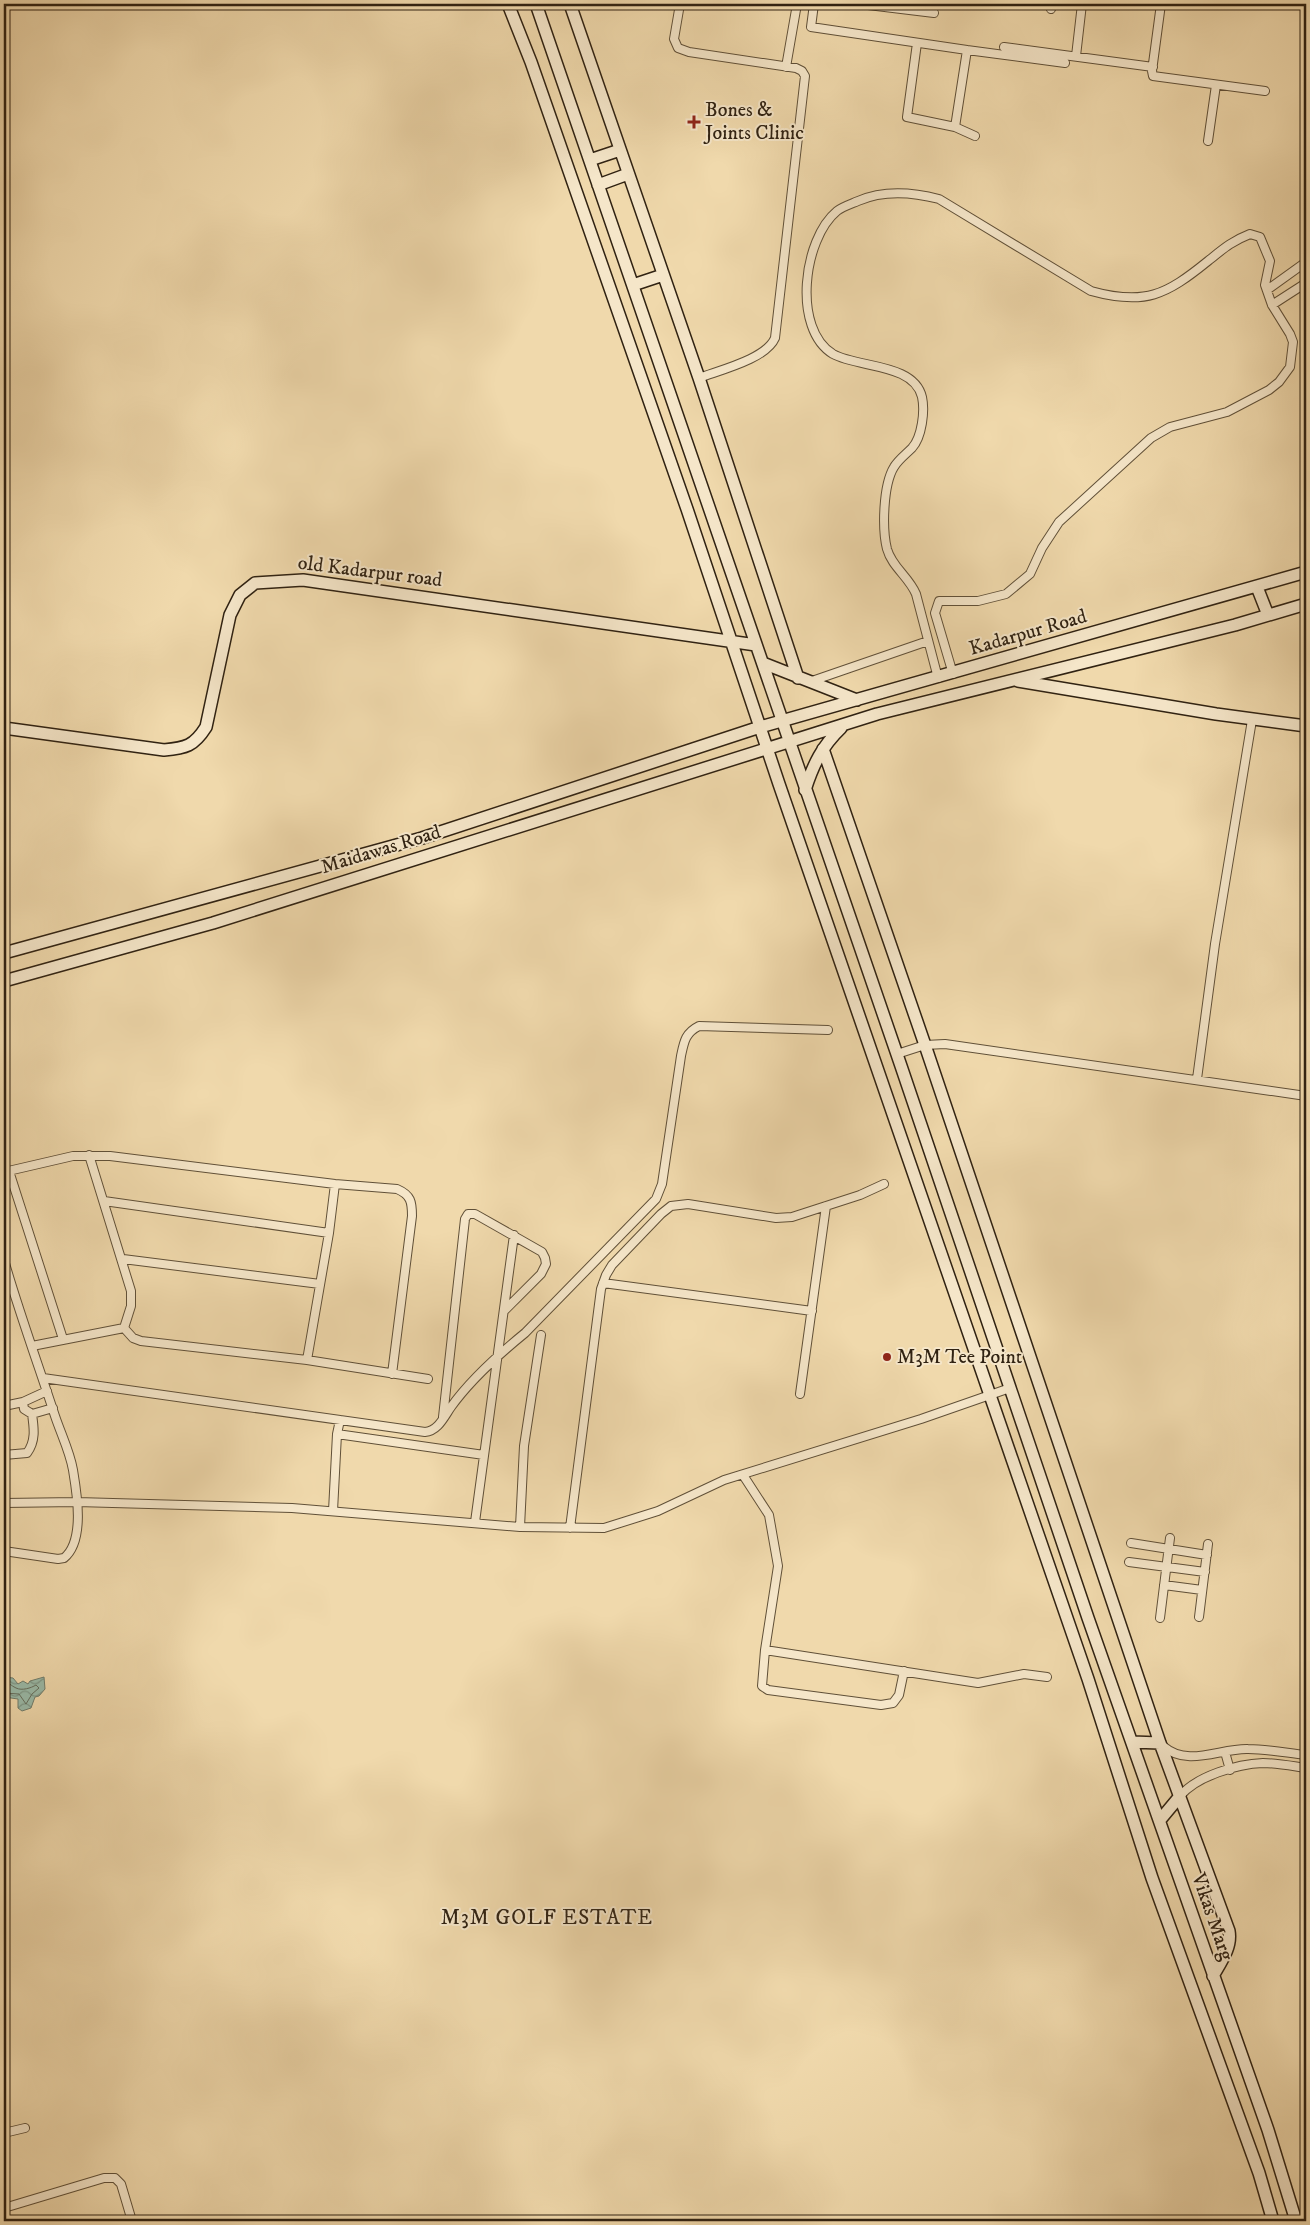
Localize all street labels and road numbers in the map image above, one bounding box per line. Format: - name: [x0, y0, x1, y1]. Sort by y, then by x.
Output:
- street label: old Kadarpur road: [296, 551, 444, 593]
- street label: Kadarpur Road: [966, 604, 1090, 662]
- street label: Maidawas Road: [318, 820, 444, 880]
- street label: Vikas Marg: [1185, 1869, 1239, 1964]

